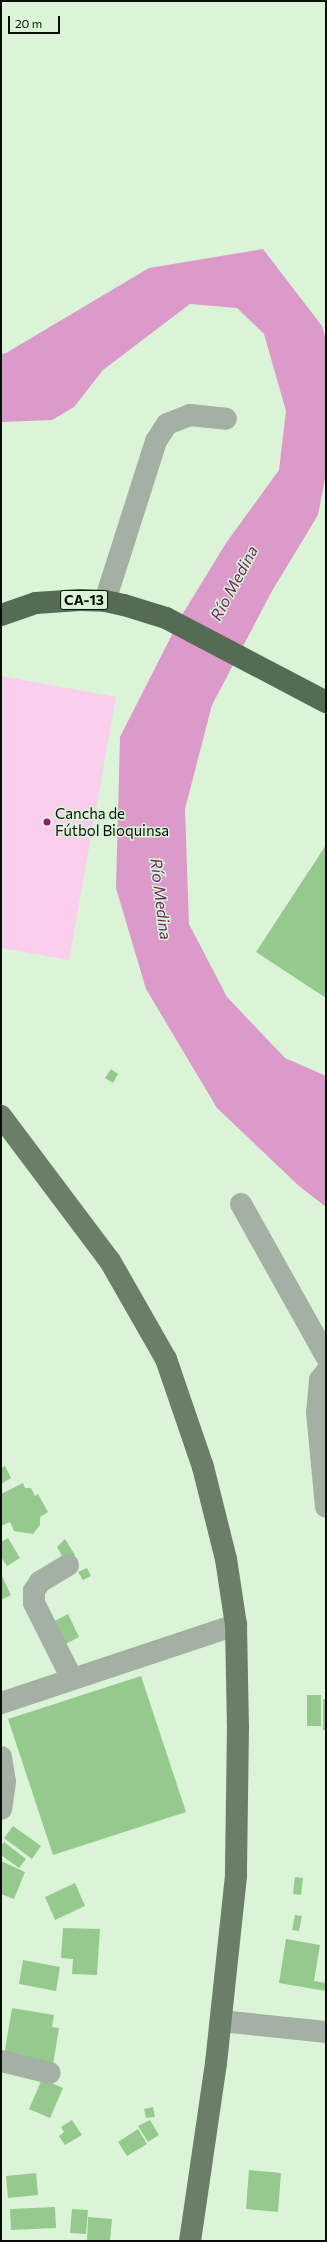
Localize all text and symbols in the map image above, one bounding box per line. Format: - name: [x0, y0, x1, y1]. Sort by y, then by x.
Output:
- scale bar: [10, 8, 62, 34]
- text: 20 m: [15, 16, 42, 30]
- water label: Río Medina: [206, 542, 262, 624]
- road number: CA-13: [60, 588, 108, 612]
- place label: Cancha de Fútbol Bioquinsa: [55, 804, 169, 839]
- marker: Cancha de Fútbol Bioquinsa: [42, 817, 52, 827]
- water label: Río Medina: [146, 857, 176, 941]

